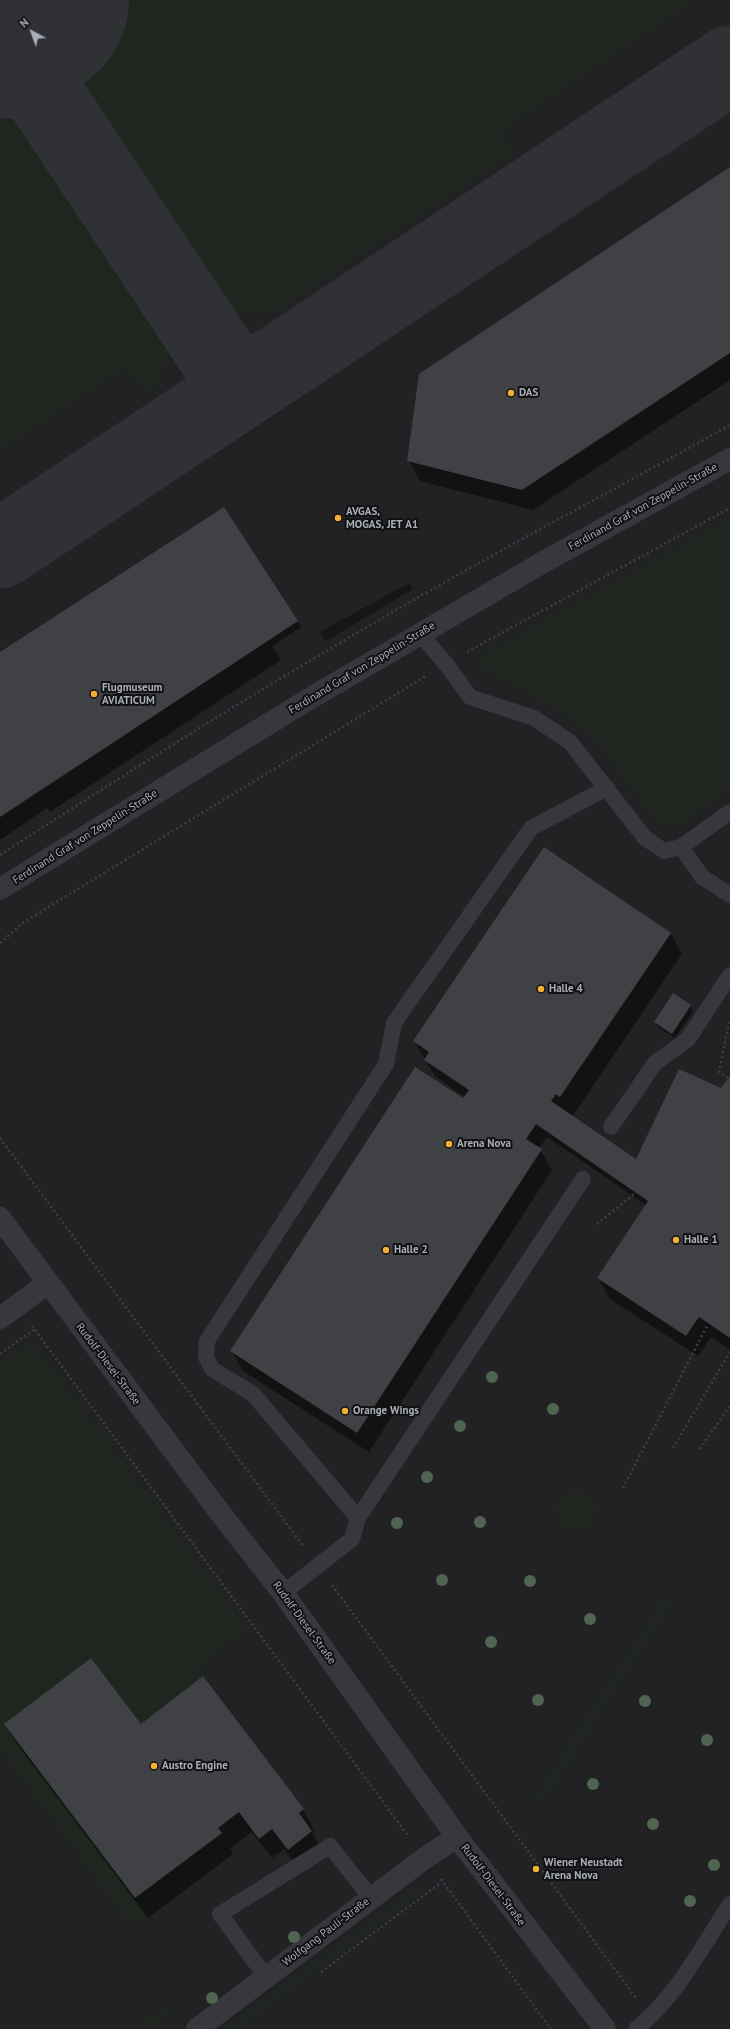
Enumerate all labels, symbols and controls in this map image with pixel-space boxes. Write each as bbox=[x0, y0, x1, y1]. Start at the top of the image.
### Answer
north arrow bbox=[12, 12, 52, 52]
text: N bbox=[17, 15, 31, 31]
place label: DAS bbox=[519, 386, 538, 400]
marker: DAS bbox=[506, 388, 516, 398]
street label: Ferdinand Graf von Zeppelin-Straße bbox=[566, 460, 720, 554]
place label: AVGAS, MOGAS, JET A1 bbox=[346, 505, 418, 531]
marker: AVGAS, MOGAS, JET A1 bbox=[333, 513, 343, 523]
street label: Ferdinand Graf von Zeppelin-Straße bbox=[287, 619, 437, 717]
place label: Flugmuseum AVIATICUM bbox=[102, 681, 162, 707]
marker: Flugmuseum AVIATICUM bbox=[89, 689, 99, 699]
street label: Ferdinand Graf von Zeppelin-Straße bbox=[10, 787, 160, 887]
place label: Halle 4 bbox=[549, 982, 583, 996]
marker: Halle 4 bbox=[536, 984, 546, 994]
place label: Arena Nova bbox=[457, 1137, 511, 1151]
marker: Arena Nova bbox=[444, 1139, 454, 1149]
place label: Halle 1 bbox=[684, 1233, 718, 1247]
marker: Halle 1 bbox=[671, 1235, 681, 1245]
place label: Halle 2 bbox=[394, 1243, 428, 1257]
marker: Halle 2 bbox=[381, 1245, 391, 1255]
street label: Rudolf-Diesel-Straße bbox=[73, 1321, 143, 1407]
place label: Orange Wings bbox=[353, 1404, 419, 1418]
marker: Orange Wings bbox=[340, 1406, 350, 1416]
street label: Rudolf-Diesel-Straße bbox=[270, 1579, 338, 1667]
place label: Austro Engine bbox=[162, 1759, 228, 1773]
marker: Austro Engine bbox=[149, 1761, 159, 1771]
street label: Rudolf-Diesel-Straße bbox=[458, 1842, 528, 1928]
place label: Wiener Neustadt Arena Nova bbox=[544, 1856, 623, 1882]
marker: Wiener Neustadt Arena Nova bbox=[531, 1864, 541, 1874]
street label: Wolfgang Pauli-Straße bbox=[280, 1895, 372, 1969]

